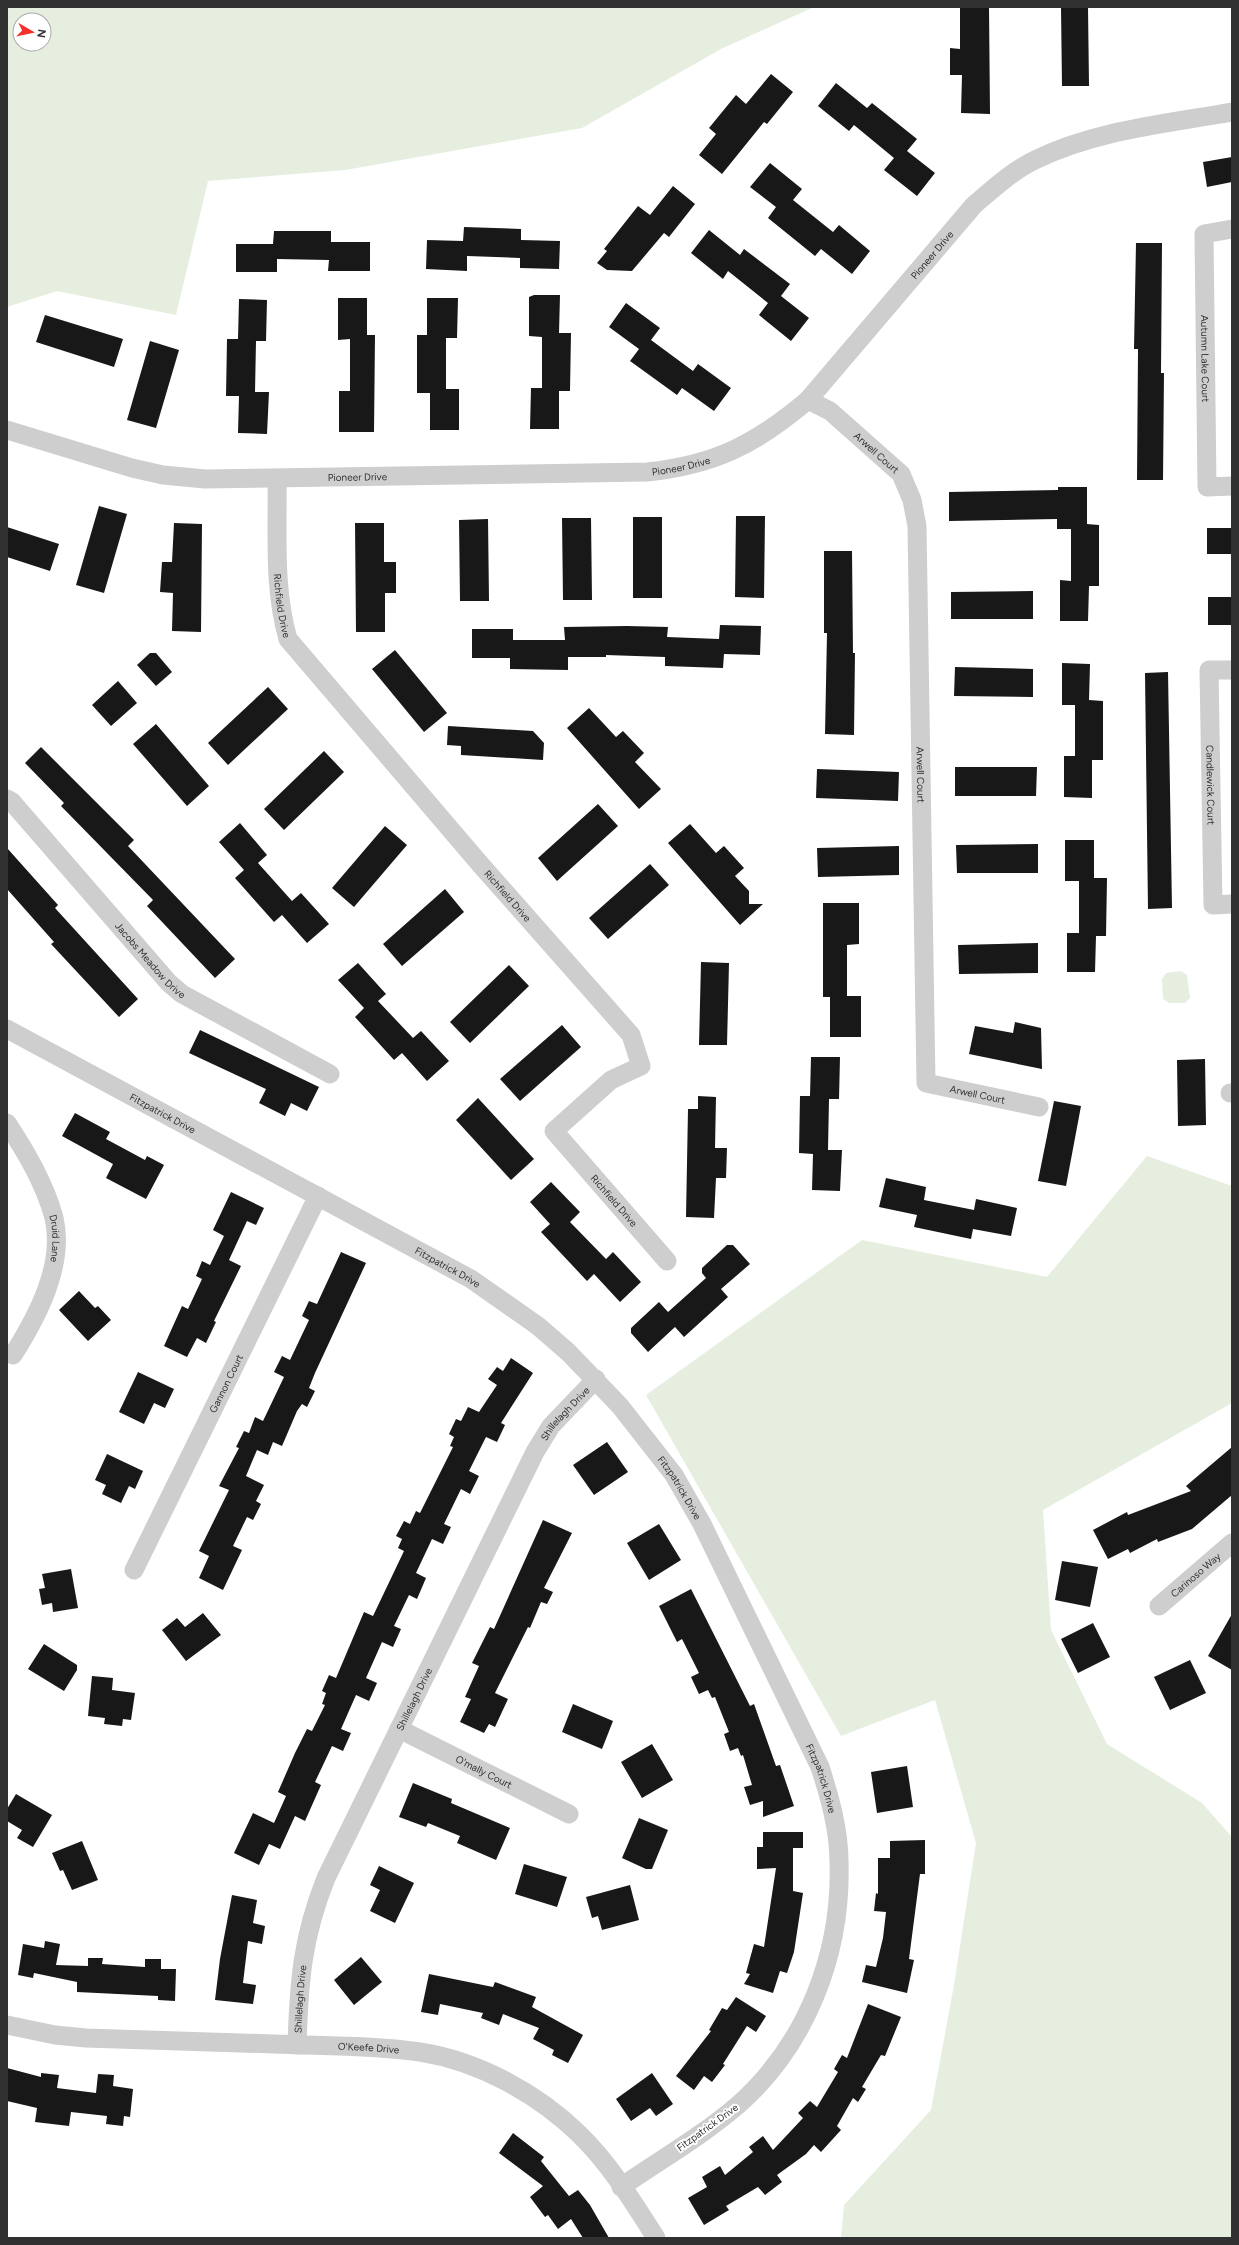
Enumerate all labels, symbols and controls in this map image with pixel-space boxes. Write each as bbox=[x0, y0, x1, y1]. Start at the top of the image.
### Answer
north arrow bbox=[12, 12, 52, 52]
text: N bbox=[34, 28, 48, 39]
street label: Pioneer Drive bbox=[908, 228, 957, 282]
street label: Autumn Lake Court bbox=[1198, 315, 1212, 402]
street label: Arwell Court bbox=[851, 429, 902, 476]
street label: Pioneer Drive bbox=[651, 453, 712, 478]
street label: Pioneer Drive bbox=[328, 470, 388, 484]
street label: Richfield Drive bbox=[271, 573, 294, 640]
street label: Candlewick Court bbox=[1203, 745, 1218, 825]
street label: Arwell Court bbox=[914, 747, 927, 803]
street label: Richfield Drive bbox=[481, 867, 534, 925]
street label: Jacobs Meadow Drive bbox=[112, 920, 188, 1002]
street label: Arwell Court bbox=[949, 1082, 1006, 1107]
street label: Fitzpatrick Drive bbox=[127, 1090, 198, 1137]
street label: Richfield Drive bbox=[588, 1172, 640, 1230]
street label: Druid Lane bbox=[46, 1213, 62, 1264]
street label: Fitzpatrick Drive bbox=[413, 1244, 483, 1291]
street label: Gannon Court bbox=[206, 1352, 246, 1415]
street label: Shillelagh Drive bbox=[538, 1383, 593, 1443]
street label: Fitzpatrick Drive bbox=[655, 1453, 704, 1523]
street label: Carinoso Way bbox=[1168, 1549, 1224, 1600]
street label: Shillelagh Drive bbox=[393, 1665, 435, 1733]
street label: Fitzpatrick Drive bbox=[803, 1742, 839, 1815]
street label: O'mally Court bbox=[453, 1752, 514, 1792]
street label: Shillelagh Drive bbox=[291, 1964, 310, 2033]
street label: O'Keefe Drive bbox=[338, 2040, 400, 2056]
street label: Fitzpatrick Drive bbox=[674, 2100, 741, 2154]

